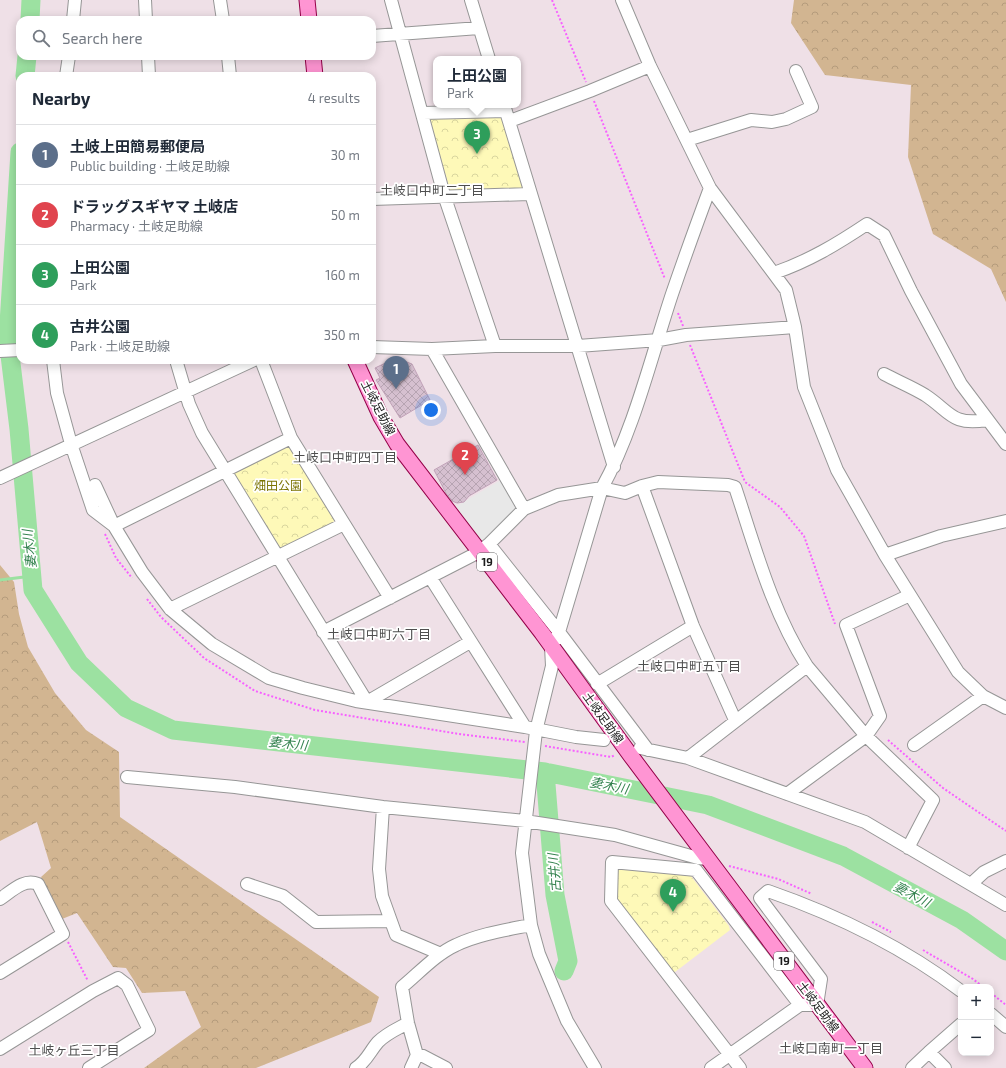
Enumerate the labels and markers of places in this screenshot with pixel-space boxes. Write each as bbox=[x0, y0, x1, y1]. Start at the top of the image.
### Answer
pin: 3 bbox=[464, 121, 490, 154]
pin: 1 bbox=[383, 356, 409, 389]
pin: 2 bbox=[452, 442, 478, 475]
pin: 4 bbox=[660, 879, 686, 912]

